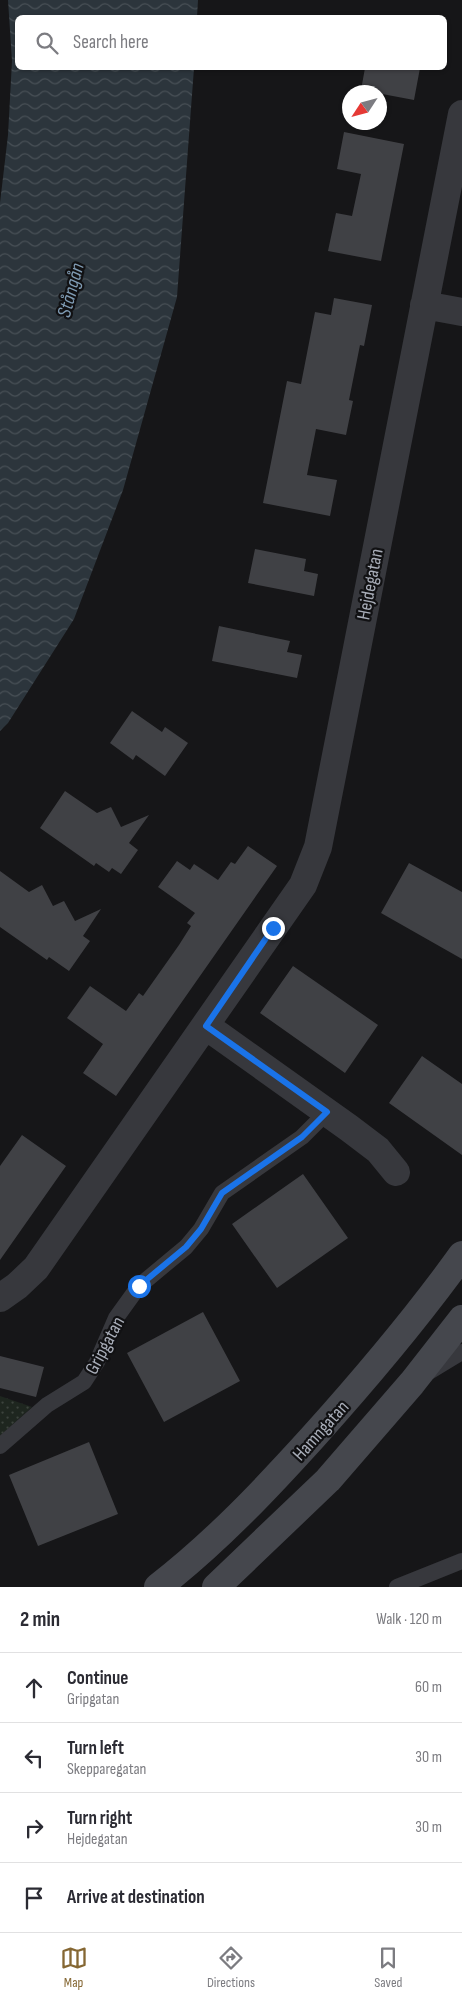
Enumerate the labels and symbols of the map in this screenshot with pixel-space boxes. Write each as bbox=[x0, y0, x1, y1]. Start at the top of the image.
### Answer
north arrow bbox=[342, 85, 387, 130]
water label: Stångån bbox=[52, 260, 90, 320]
street label: Hejdegatan bbox=[352, 547, 389, 622]
route end bbox=[262, 917, 285, 940]
route start bbox=[128, 1275, 151, 1298]
street label: Gripgatan bbox=[81, 1313, 130, 1379]
street label: Hamngatan bbox=[288, 1396, 354, 1466]

